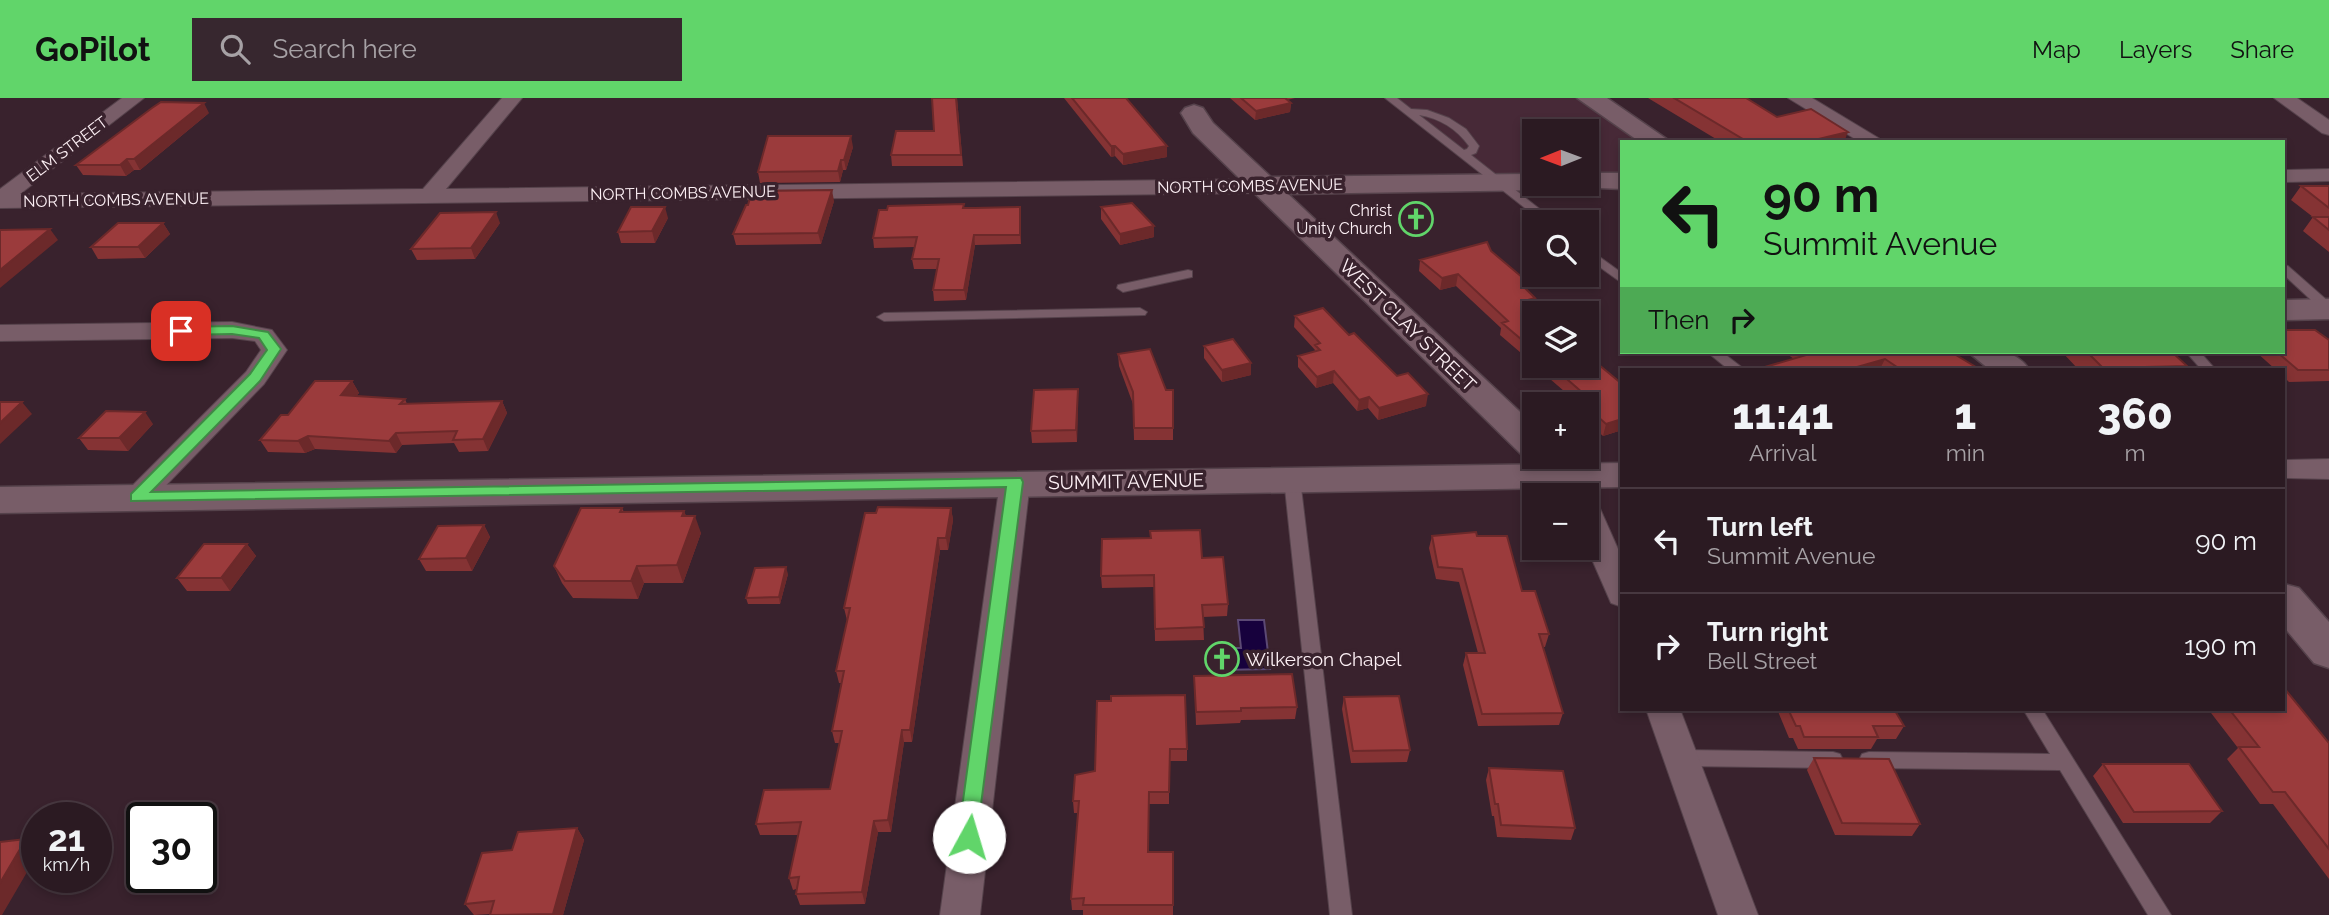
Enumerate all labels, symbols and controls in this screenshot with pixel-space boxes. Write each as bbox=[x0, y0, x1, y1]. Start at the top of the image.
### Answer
search box bbox=[192, 18, 682, 81]
text: GoPilot bbox=[35, 30, 150, 69]
icon: search bbox=[216, 30, 254, 68]
text: Search here bbox=[272, 34, 417, 64]
text: Map bbox=[2032, 35, 2081, 64]
text: Layers bbox=[2119, 35, 2192, 64]
text: Share bbox=[2230, 35, 2294, 64]
street label: ELM STREET bbox=[23, 112, 111, 186]
north arrow bbox=[1522, 119, 1600, 196]
map controls bbox=[1522, 119, 1599, 560]
text: 90 m bbox=[1763, 166, 1879, 223]
icon: left bbox=[1648, 168, 1739, 259]
street label: NORTH COMBS AVENUE bbox=[1157, 175, 1343, 197]
street label: NORTH COMBS AVENUE bbox=[590, 182, 776, 204]
street label: NORTH COMBS AVENUE bbox=[23, 189, 209, 211]
church icon: Christ Unity Church bbox=[1397, 200, 1435, 238]
place label: Christ Unity Church bbox=[1296, 201, 1393, 238]
button: search bbox=[1522, 210, 1599, 287]
text: Summit Avenue bbox=[1763, 225, 1997, 262]
street label: WEST CLAY STREET bbox=[1335, 254, 1481, 396]
pin bbox=[151, 301, 211, 361]
button: layers bbox=[1522, 301, 1599, 378]
icon: right bbox=[1723, 301, 1761, 339]
text: Then bbox=[1648, 305, 1709, 335]
icon: arrive bbox=[162, 312, 200, 350]
text: 11:41 bbox=[1732, 390, 1833, 439]
text: 1 bbox=[1955, 390, 1976, 439]
text: 360 bbox=[2097, 390, 2173, 439]
button: + bbox=[1522, 392, 1599, 469]
text: Arrival bbox=[1749, 439, 1817, 466]
text: min bbox=[1946, 439, 1985, 466]
text: m bbox=[2125, 439, 2146, 466]
street label: SUMMIT AVENUE bbox=[1048, 469, 1204, 493]
button: − bbox=[1522, 483, 1599, 560]
text: Turn left bbox=[1707, 512, 1813, 542]
icon: left bbox=[1648, 522, 1686, 560]
text: 90 m bbox=[2195, 526, 2257, 556]
text: Summit Avenue bbox=[1707, 542, 1875, 569]
text: Turn right bbox=[1707, 617, 1828, 647]
icon: right bbox=[1648, 627, 1686, 665]
text: 190 m bbox=[2184, 631, 2257, 661]
church icon: Wilkerson Chapel bbox=[1203, 640, 1241, 678]
text: Bell Street bbox=[1707, 647, 1817, 674]
place label: Wilkerson Chapel bbox=[1246, 648, 1402, 670]
position arrow bbox=[932, 800, 1006, 874]
speed limit sign: 30 bbox=[126, 802, 217, 893]
text: 21 bbox=[48, 818, 85, 859]
text: km/h bbox=[43, 854, 90, 875]

